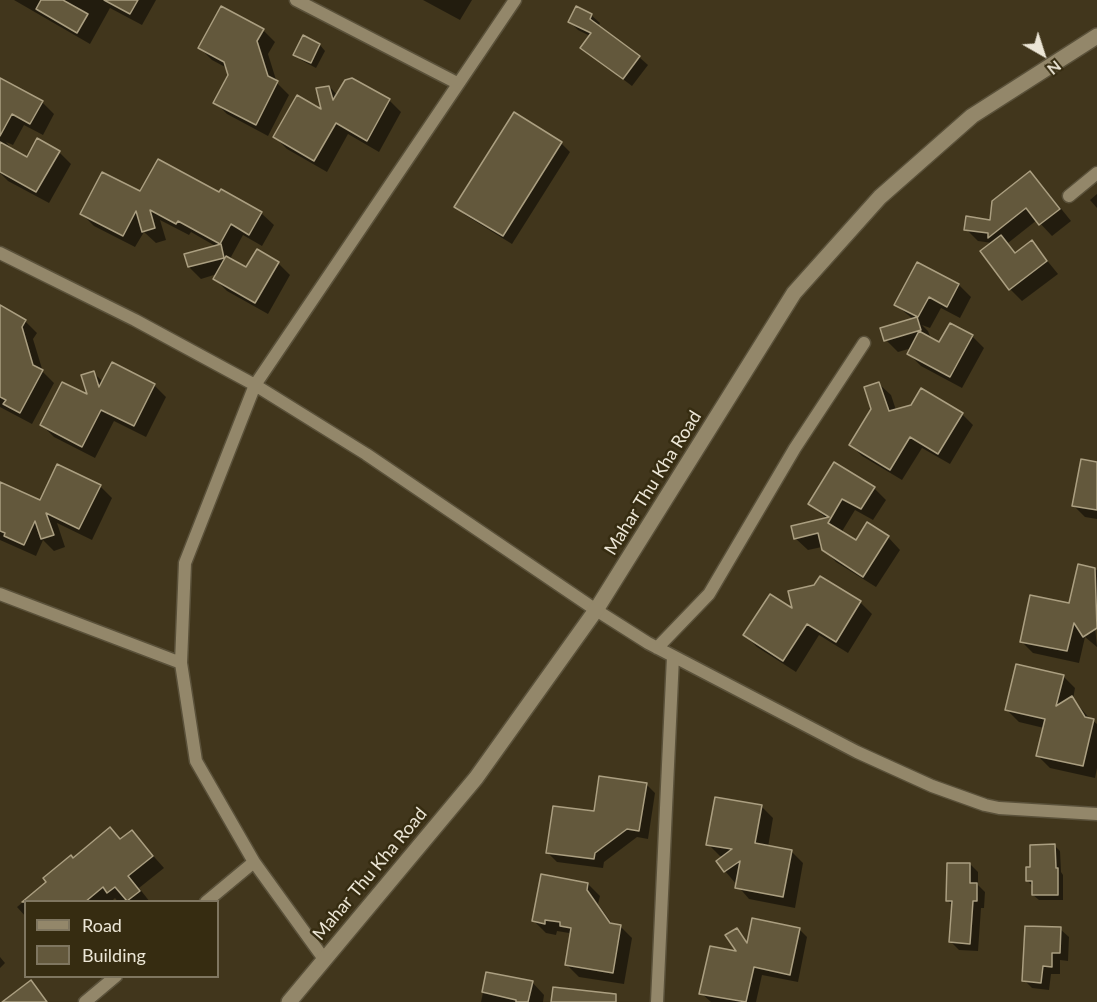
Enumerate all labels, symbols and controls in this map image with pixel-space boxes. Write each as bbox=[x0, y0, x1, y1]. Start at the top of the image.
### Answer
north arrow bbox=[1013, 24, 1073, 84]
text: N bbox=[1044, 57, 1065, 80]
street label: Mahar Thu Kha Road bbox=[600, 407, 706, 559]
street label: Mahar Thu Kha Road bbox=[308, 803, 432, 945]
legend bbox=[24, 900, 219, 978]
text: Road bbox=[82, 914, 122, 936]
text: Building bbox=[82, 944, 146, 966]

